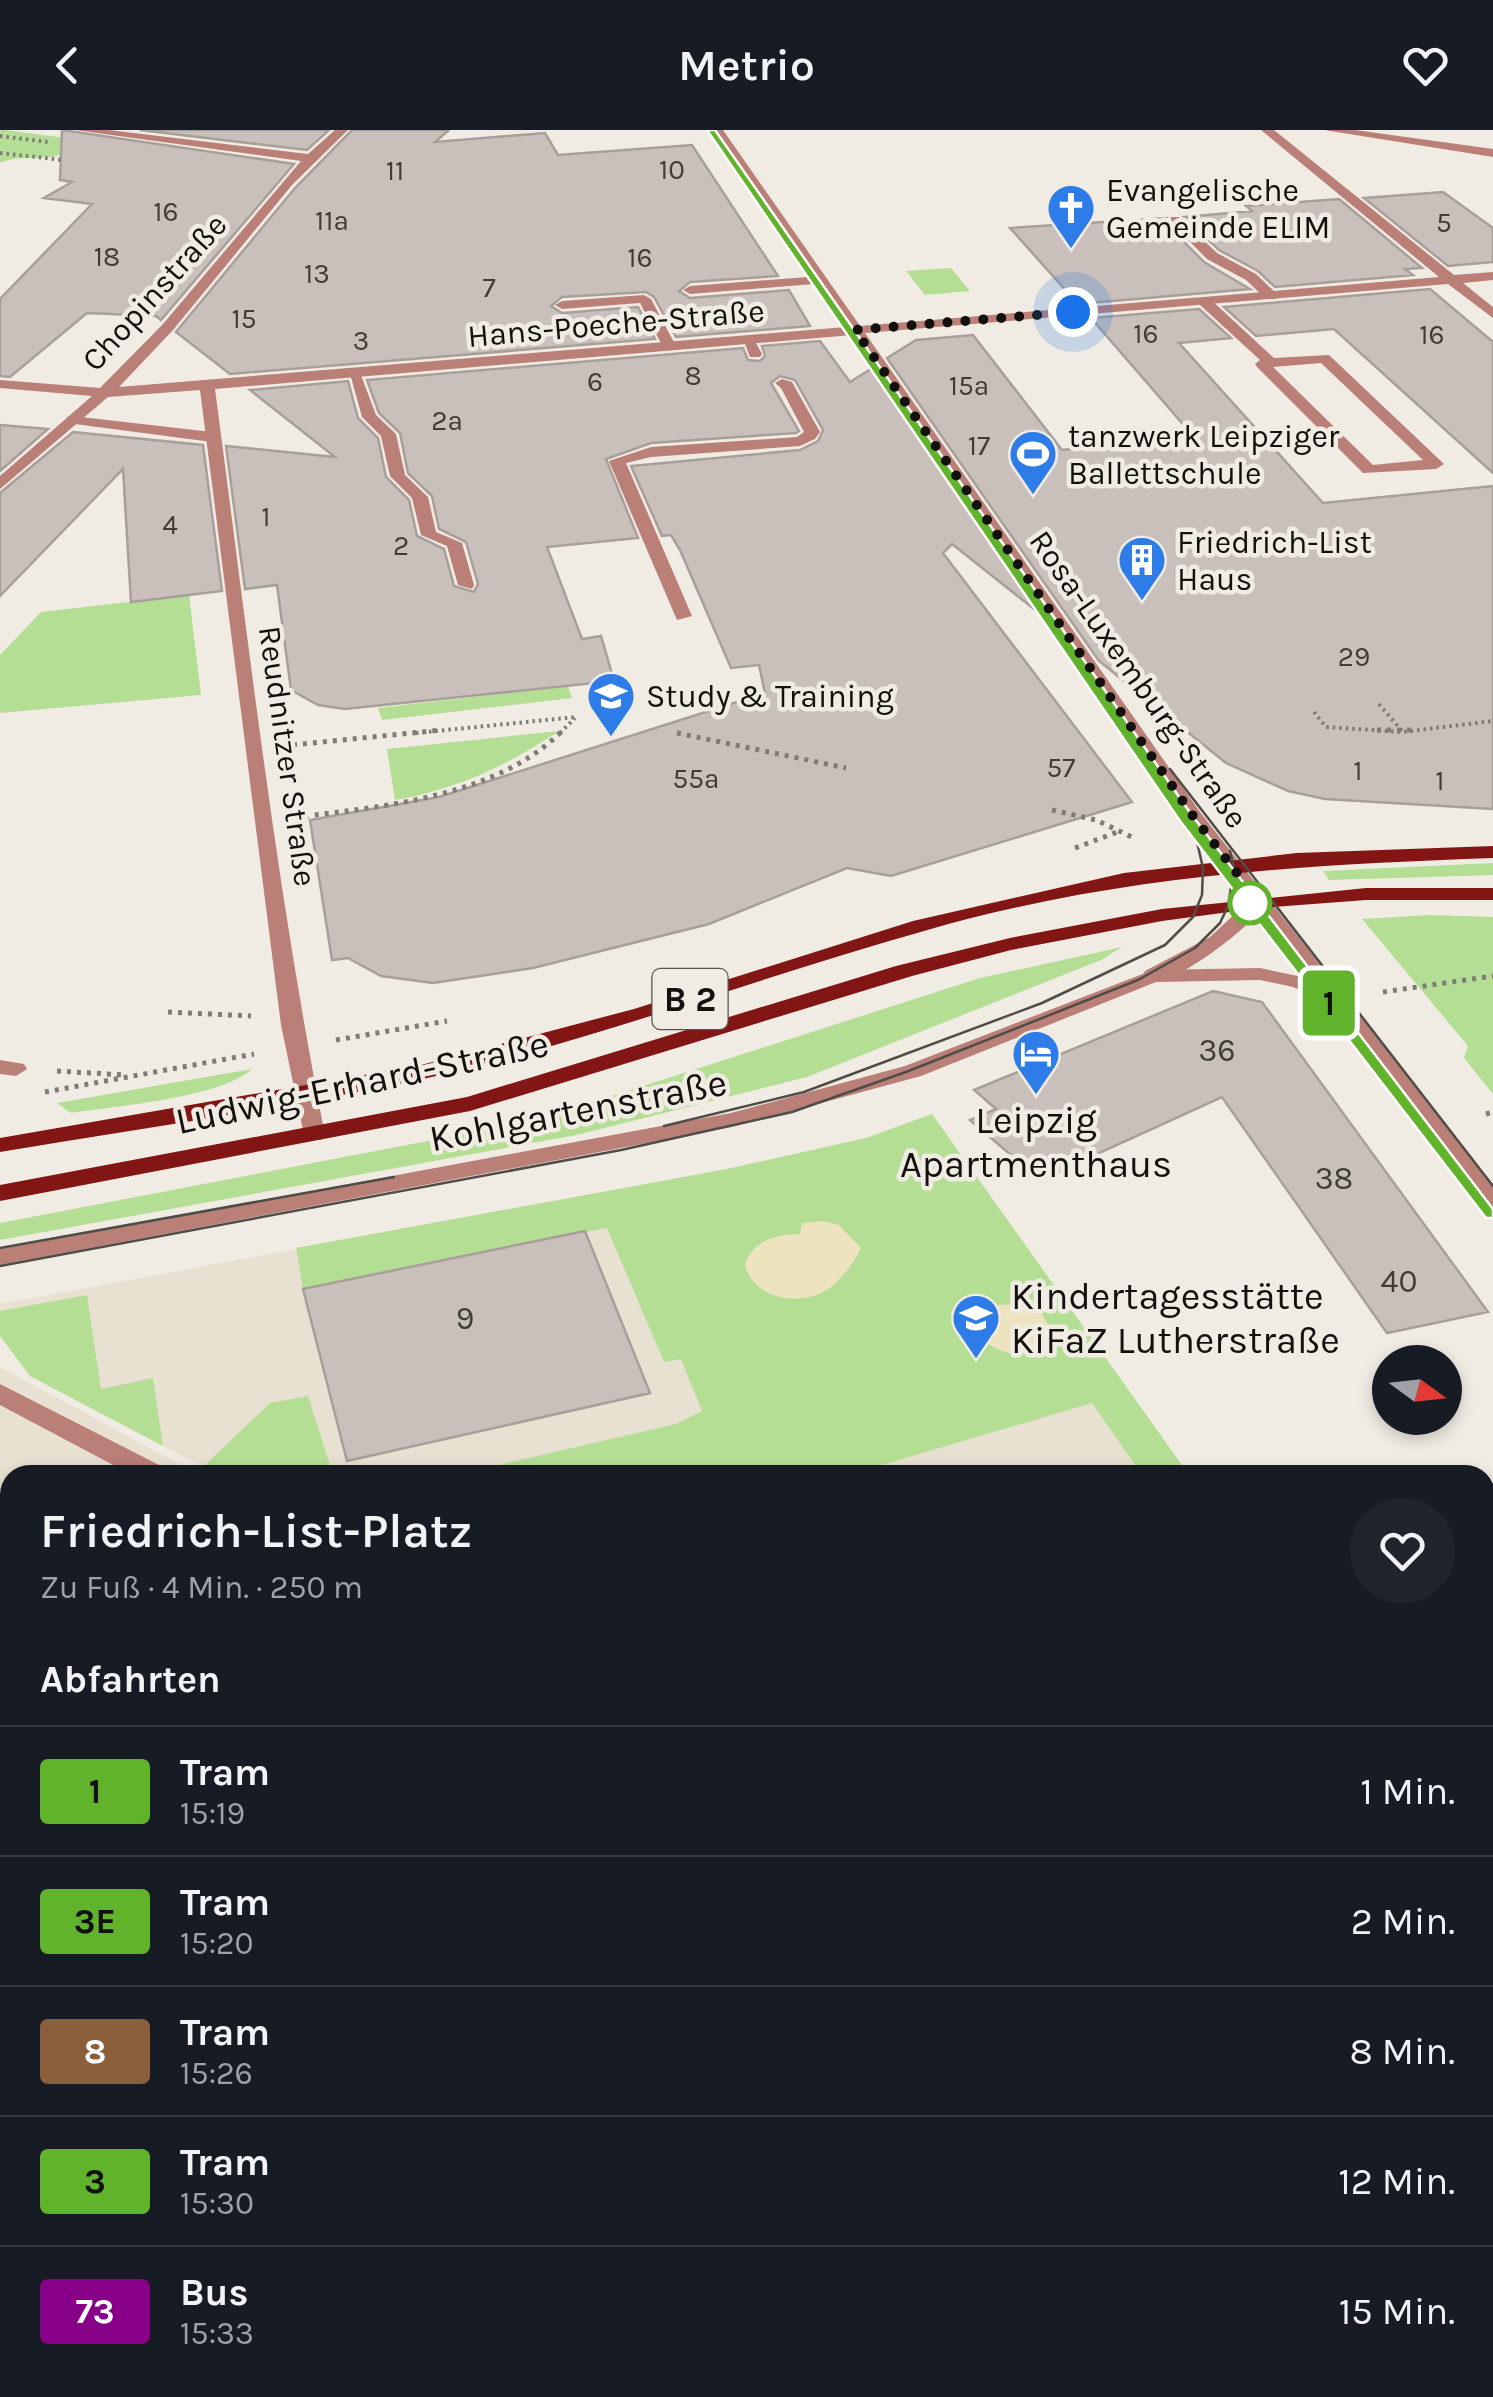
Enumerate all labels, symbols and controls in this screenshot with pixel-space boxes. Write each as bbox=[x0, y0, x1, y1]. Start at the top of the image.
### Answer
icon: back bbox=[40, 38, 95, 93]
icon: heart bbox=[1398, 38, 1453, 93]
text: Metrio bbox=[678, 39, 815, 91]
house number: 10 bbox=[659, 153, 685, 186]
house number: 11 bbox=[386, 154, 404, 187]
place label: Evangelische Gemeinde ELIM bbox=[1106, 172, 1330, 246]
church icon: Evangelische Gemeinde ELIM bbox=[1045, 182, 1097, 250]
house number: 16 bbox=[153, 195, 179, 228]
house number: 11a bbox=[315, 204, 349, 237]
street label: Chopinstraße bbox=[74, 206, 234, 378]
house number: 5 bbox=[1436, 206, 1452, 239]
house number: 18 bbox=[94, 240, 120, 273]
house number: 16 bbox=[627, 241, 653, 274]
house number: 13 bbox=[304, 257, 330, 290]
house number: 7 bbox=[482, 271, 496, 304]
your location bbox=[1048, 287, 1098, 337]
street label: Hans-Poeche-Straße bbox=[466, 292, 766, 355]
house number: 15 bbox=[231, 302, 257, 335]
house number: 16 bbox=[1133, 317, 1159, 350]
house number: 16 bbox=[1419, 318, 1445, 351]
house number: 3 bbox=[353, 324, 369, 357]
house number: 8 bbox=[684, 359, 702, 392]
house number: 6 bbox=[587, 365, 603, 398]
house number: 15a bbox=[949, 369, 989, 402]
house number: 2a bbox=[431, 404, 463, 437]
place label: tanzwerk Leipziger Ballettschule bbox=[1068, 418, 1340, 492]
sports icon: tanzwerk Leipziger Ballettschule bbox=[1007, 428, 1059, 496]
house number: 17 bbox=[968, 429, 990, 462]
house number: 1 bbox=[261, 500, 271, 533]
house number: 4 bbox=[162, 508, 178, 541]
street label: Rosa-Luxemburg-Straße bbox=[1022, 523, 1256, 835]
place label: Friedrich-List Haus bbox=[1177, 524, 1372, 598]
house number: 2 bbox=[393, 529, 409, 562]
building icon: Friedrich-List Haus bbox=[1116, 534, 1168, 602]
street label: Reudnitzer Straße bbox=[251, 623, 324, 889]
house number: 29 bbox=[1338, 640, 1370, 673]
school or university icon: Study & Training bbox=[585, 670, 637, 738]
place label: Study & Training bbox=[646, 678, 894, 715]
house number: 57 bbox=[1047, 751, 1075, 784]
house number: 1 bbox=[1353, 754, 1363, 787]
house number: 55a bbox=[672, 762, 720, 795]
house number: 1 bbox=[1435, 764, 1445, 797]
unlabelled marker bbox=[1229, 882, 1271, 924]
road number: B 2 bbox=[652, 969, 728, 1029]
line badge: 1 bbox=[1296, 970, 1362, 1036]
text: 1 bbox=[1323, 983, 1335, 1024]
street label: Ludwig-Erhard-Straße bbox=[172, 1021, 553, 1144]
hotel icon: Leipzig Apartmenthaus bbox=[1010, 1028, 1062, 1096]
house number: 36 bbox=[1198, 1032, 1236, 1069]
street label: Kohlgartenstraße bbox=[426, 1060, 731, 1161]
place label: Leipzig Apartmenthaus bbox=[900, 1098, 1172, 1187]
house number: 38 bbox=[1315, 1160, 1353, 1197]
house number: 40 bbox=[1381, 1263, 1417, 1300]
place label: Kindertagesstätte KiFaZ Lutherstraße bbox=[1011, 1274, 1340, 1363]
school or university icon: Kindertagesstätte KiFaZ Lutherstraße bbox=[950, 1292, 1002, 1360]
house number: 9 bbox=[456, 1300, 474, 1337]
north arrow bbox=[1372, 1345, 1462, 1435]
map controls bbox=[1372, 1345, 1462, 1435]
button: heart bbox=[1350, 1498, 1455, 1603]
text: Friedrich-List-Platz bbox=[40, 1503, 472, 1559]
text: Zu Fuß · 4 Min. · 250 m bbox=[40, 1569, 363, 1606]
text: Abfahrten bbox=[40, 1657, 221, 1702]
text: Tram bbox=[180, 1750, 270, 1795]
text: 1 Min. bbox=[1360, 1769, 1455, 1814]
text: 1 bbox=[89, 1771, 101, 1812]
text: 15:19 bbox=[180, 1795, 245, 1832]
text: Tram bbox=[180, 1880, 270, 1925]
text: 2 Min. bbox=[1351, 1899, 1455, 1944]
text: 3E bbox=[74, 1901, 116, 1942]
text: 15:20 bbox=[180, 1925, 254, 1962]
text: Tram bbox=[180, 2010, 270, 2055]
text: 8 Min. bbox=[1349, 2029, 1455, 2074]
text: 8 bbox=[84, 2031, 106, 2072]
text: 15:26 bbox=[180, 2055, 253, 2092]
text: Tram bbox=[180, 2140, 270, 2185]
text: 12 Min. bbox=[1338, 2159, 1455, 2204]
text: 3 bbox=[84, 2161, 106, 2202]
text: 15:30 bbox=[180, 2185, 254, 2222]
text: Bus bbox=[180, 2270, 249, 2315]
text: 15 Min. bbox=[1339, 2289, 1455, 2334]
text: 73 bbox=[75, 2291, 115, 2332]
text: 15:33 bbox=[180, 2315, 254, 2352]

